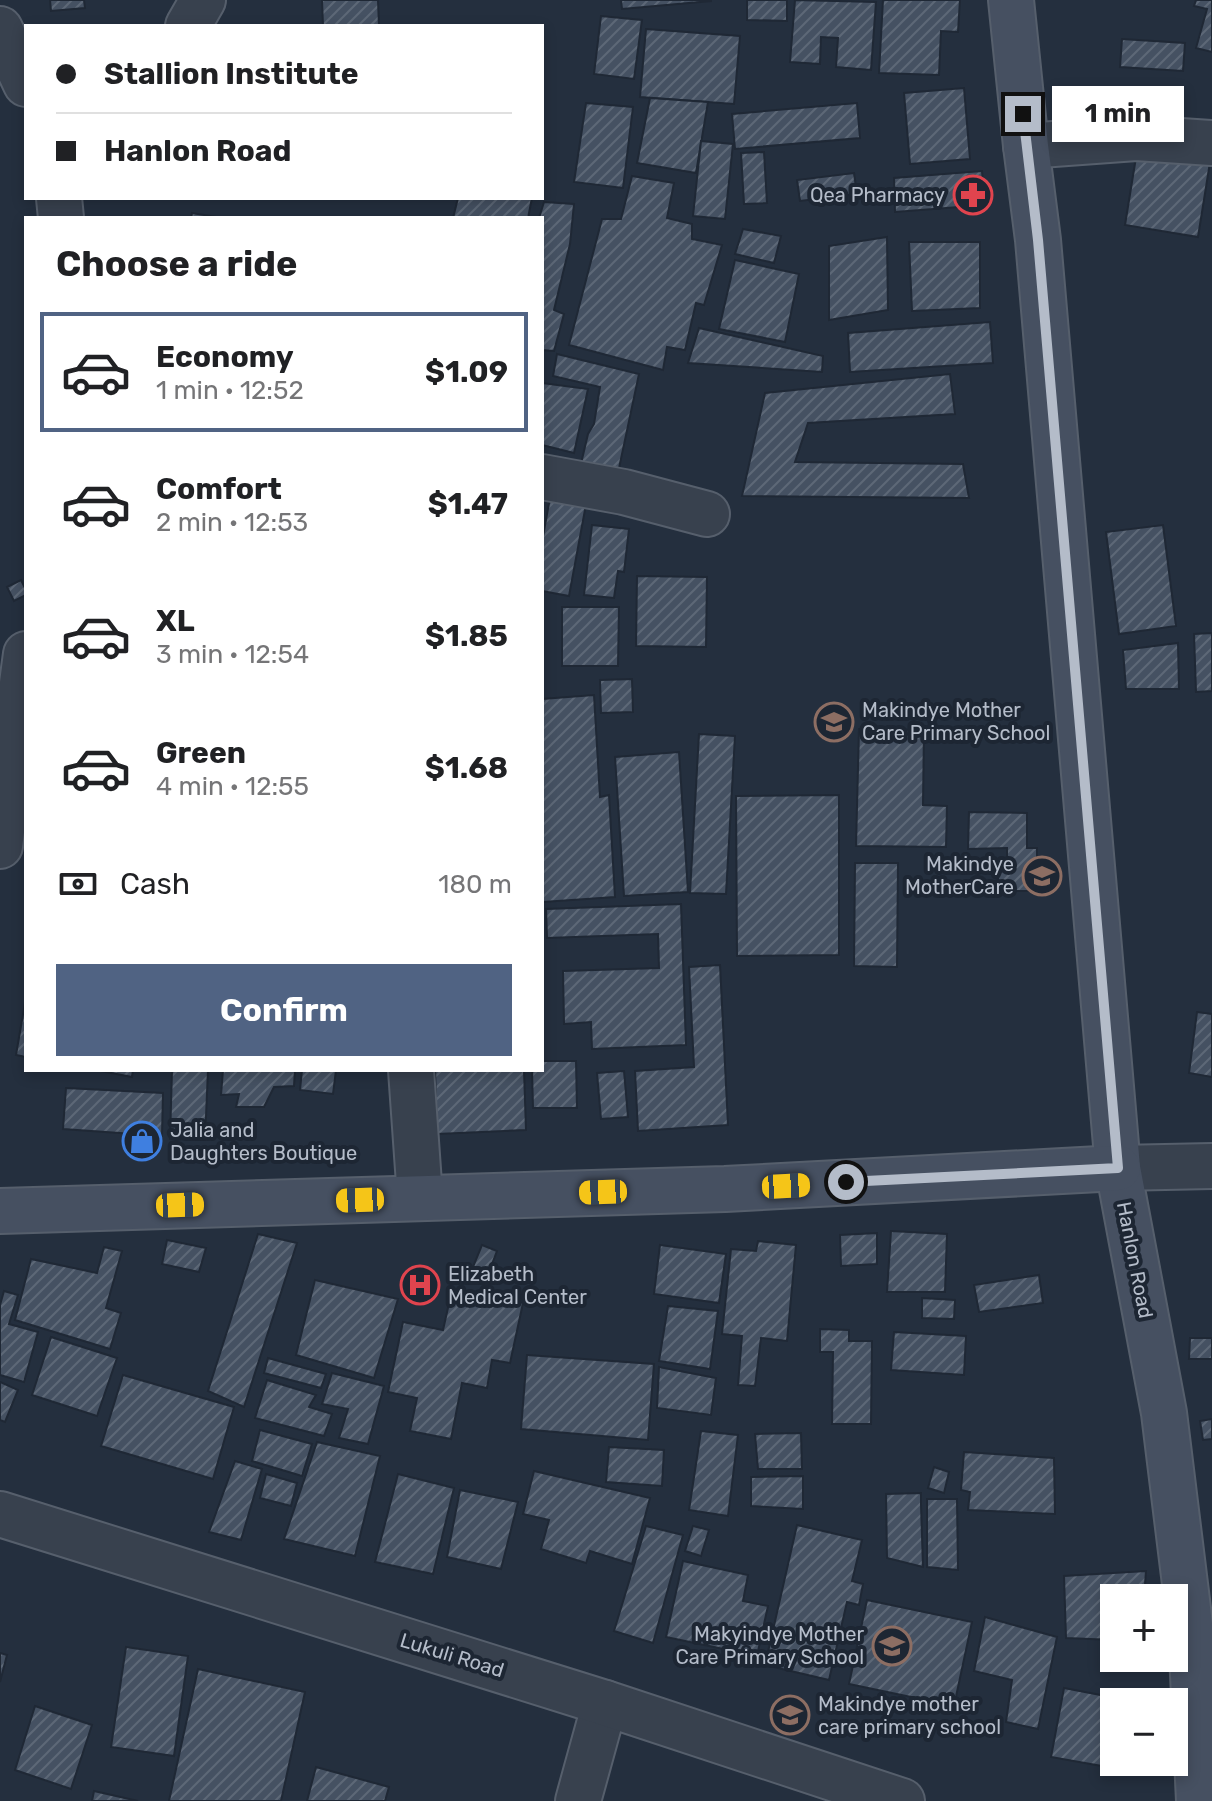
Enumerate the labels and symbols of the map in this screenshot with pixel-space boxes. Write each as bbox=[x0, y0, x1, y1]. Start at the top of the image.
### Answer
callout: 1 min bbox=[1051, 86, 1183, 142]
route end bbox=[1005, 96, 1041, 132]
pharmacy icon: Qea Pharmacy bbox=[952, 174, 994, 216]
place label: Qea Pharmacy bbox=[810, 183, 945, 207]
place label: Makindye Mother Care Primary School bbox=[862, 698, 1050, 745]
school or university icon: Makindye Mother Care Primary School bbox=[813, 701, 855, 743]
place label: Makindye MotherCare bbox=[905, 852, 1014, 899]
school or university icon: Makindye MotherCare bbox=[1021, 855, 1063, 897]
place label: Jalia and Daughters Boutique bbox=[170, 1118, 357, 1165]
shop icon: Jalia and Daughters Boutique bbox=[121, 1120, 163, 1162]
route start bbox=[828, 1164, 864, 1200]
car bbox=[761, 1173, 811, 1199]
car bbox=[579, 1179, 627, 1205]
car bbox=[336, 1187, 384, 1213]
car bbox=[156, 1192, 204, 1218]
street label: Hanlon Road bbox=[1112, 1200, 1158, 1320]
place label: Elizabeth Medical Center bbox=[448, 1262, 587, 1309]
hospital icon: Elizabeth Medical Center bbox=[399, 1264, 441, 1306]
place label: Makyindye Mother Care Primary School bbox=[676, 1622, 864, 1669]
school or university icon: Makyindye Mother Care Primary School bbox=[871, 1625, 913, 1667]
street label: Lukuli Road bbox=[397, 1628, 507, 1682]
place label: Makindye mother care primary school bbox=[818, 1692, 1001, 1739]
school or university icon: Makindye mother care primary school bbox=[769, 1694, 811, 1736]

